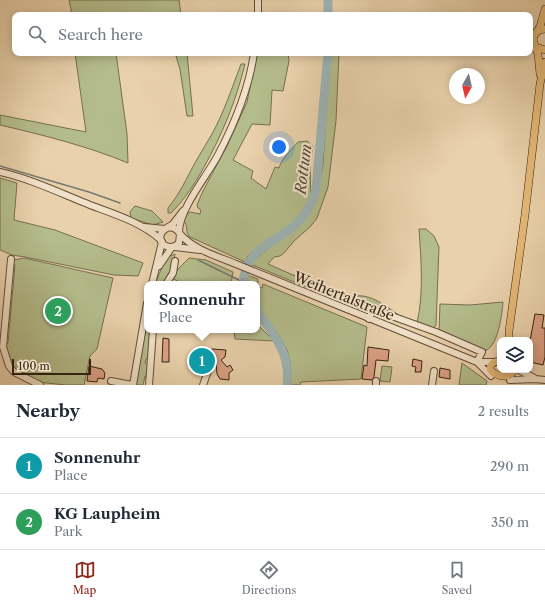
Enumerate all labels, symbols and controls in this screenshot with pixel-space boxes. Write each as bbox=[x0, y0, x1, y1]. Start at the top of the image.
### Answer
search box bbox=[12, 12, 533, 56]
icon: search bbox=[26, 23, 48, 45]
text: Search here bbox=[58, 25, 143, 44]
north arrow bbox=[449, 68, 485, 104]
your location bbox=[269, 137, 289, 157]
water label: Rottum bbox=[290, 143, 316, 196]
street label: Weihertalstraße bbox=[290, 267, 397, 324]
popup bbox=[144, 281, 260, 333]
text: Sonnenuhr bbox=[159, 290, 245, 309]
pin: 2 bbox=[45, 296, 71, 326]
text: Place bbox=[159, 309, 192, 325]
map controls bbox=[497, 337, 533, 373]
button: layers bbox=[497, 337, 533, 373]
pin: 1 bbox=[189, 346, 215, 376]
scale bar bbox=[12, 357, 91, 376]
text: 100 m bbox=[18, 359, 50, 373]
text: Nearby bbox=[16, 401, 80, 421]
text: 2 results bbox=[478, 403, 529, 419]
text: Sonnenuhr bbox=[54, 448, 140, 467]
text: 1 bbox=[26, 458, 32, 474]
text: 290 m bbox=[490, 458, 529, 474]
text: Place bbox=[54, 467, 87, 483]
text: KG Laupheim bbox=[54, 504, 160, 523]
text: 2 bbox=[25, 514, 33, 530]
text: 350 m bbox=[491, 514, 529, 530]
text: Park bbox=[54, 523, 82, 539]
tab: Map bbox=[73, 559, 96, 597]
tab: Directions bbox=[242, 559, 296, 597]
tab: Saved bbox=[442, 559, 472, 597]

